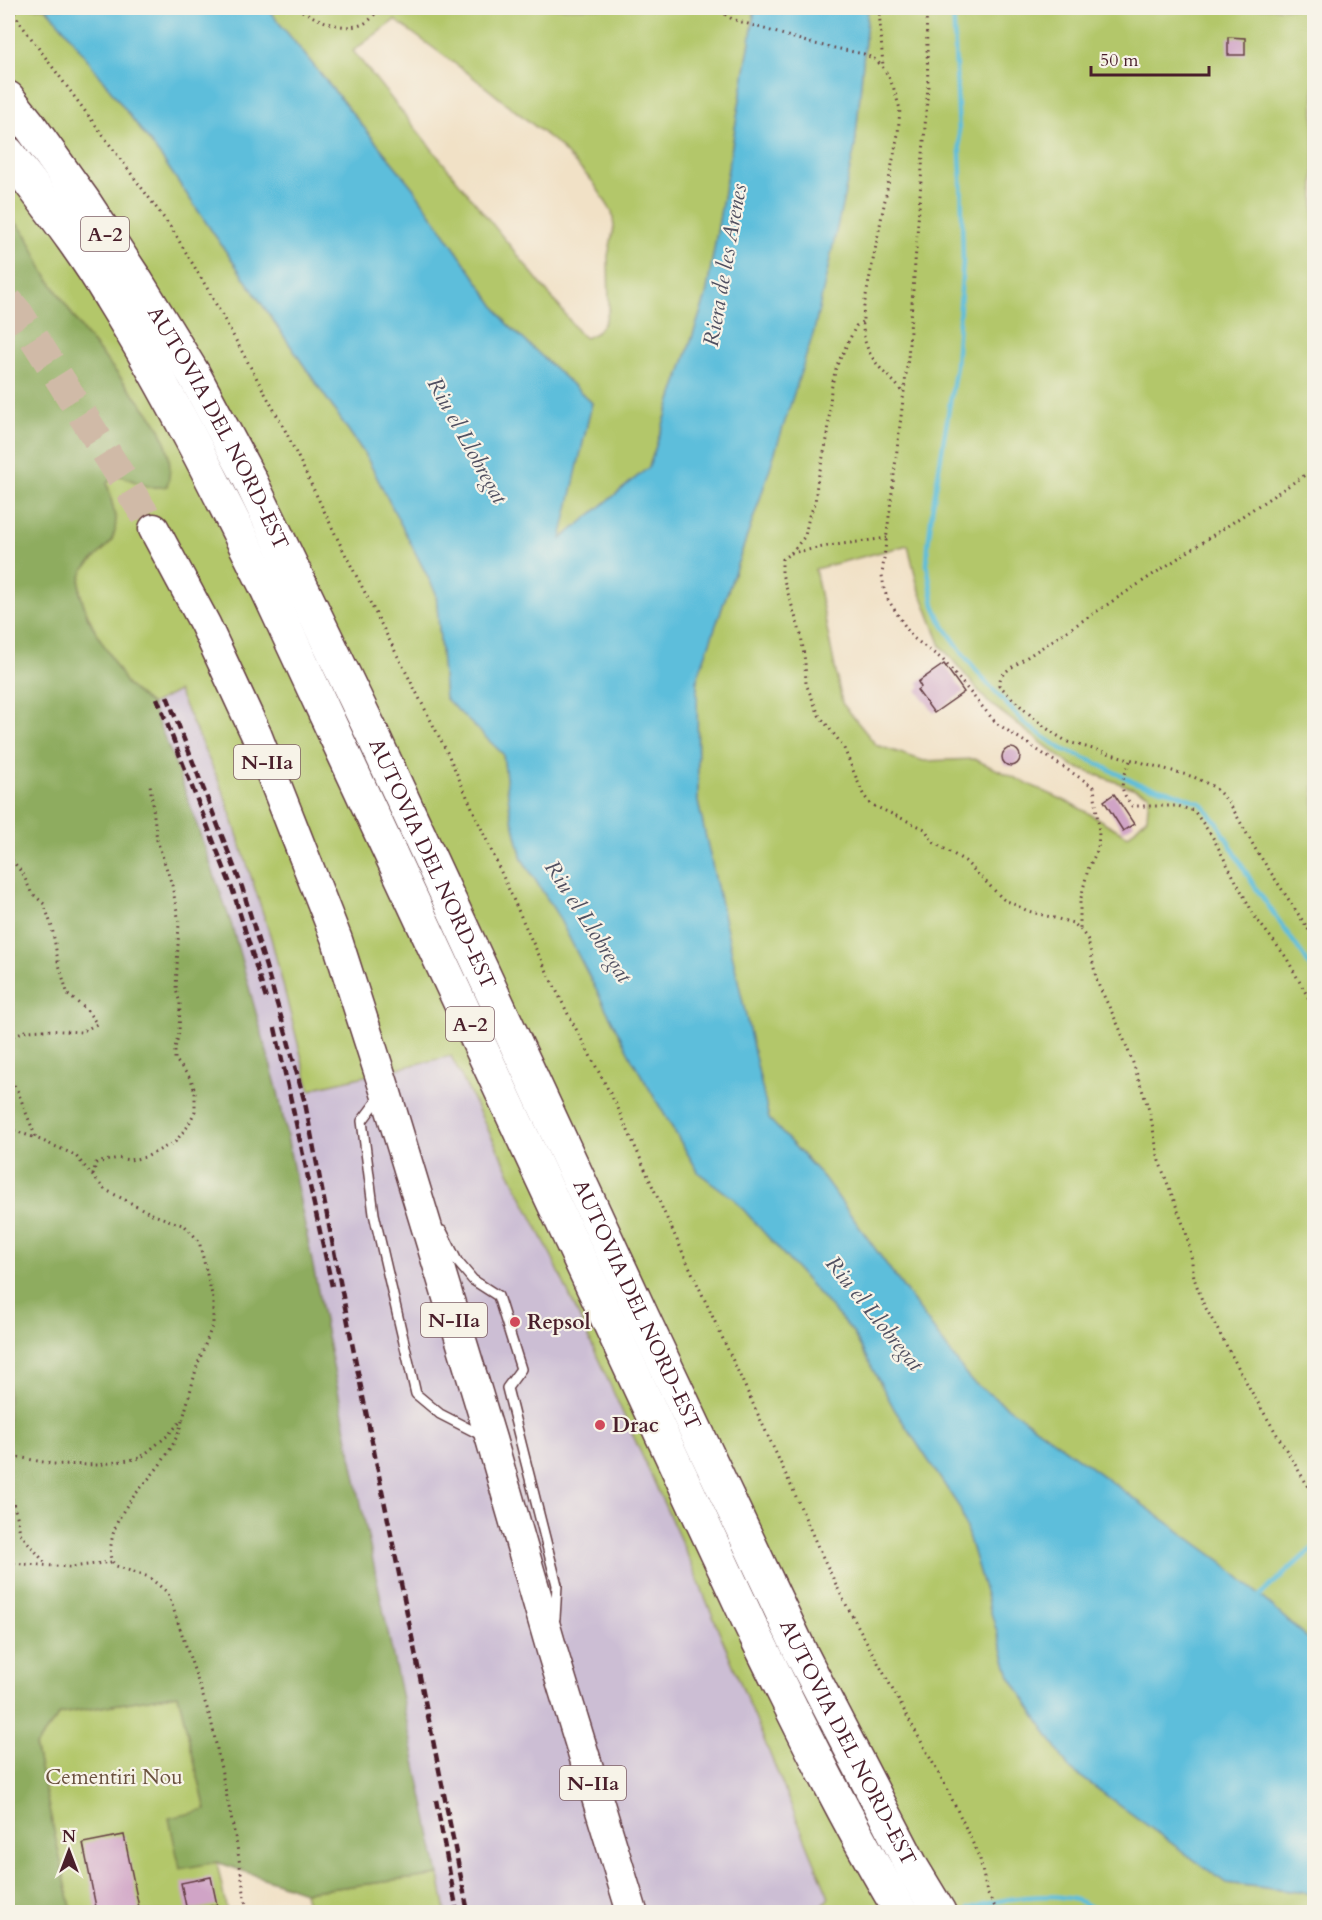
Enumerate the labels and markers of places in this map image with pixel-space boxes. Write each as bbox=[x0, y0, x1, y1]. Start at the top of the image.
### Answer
place label: Repsol bbox=[527, 1308, 591, 1337]
marker: Repsol bbox=[508, 1315, 522, 1329]
place label: Drac bbox=[612, 1411, 659, 1440]
marker: Drac bbox=[593, 1418, 607, 1432]

